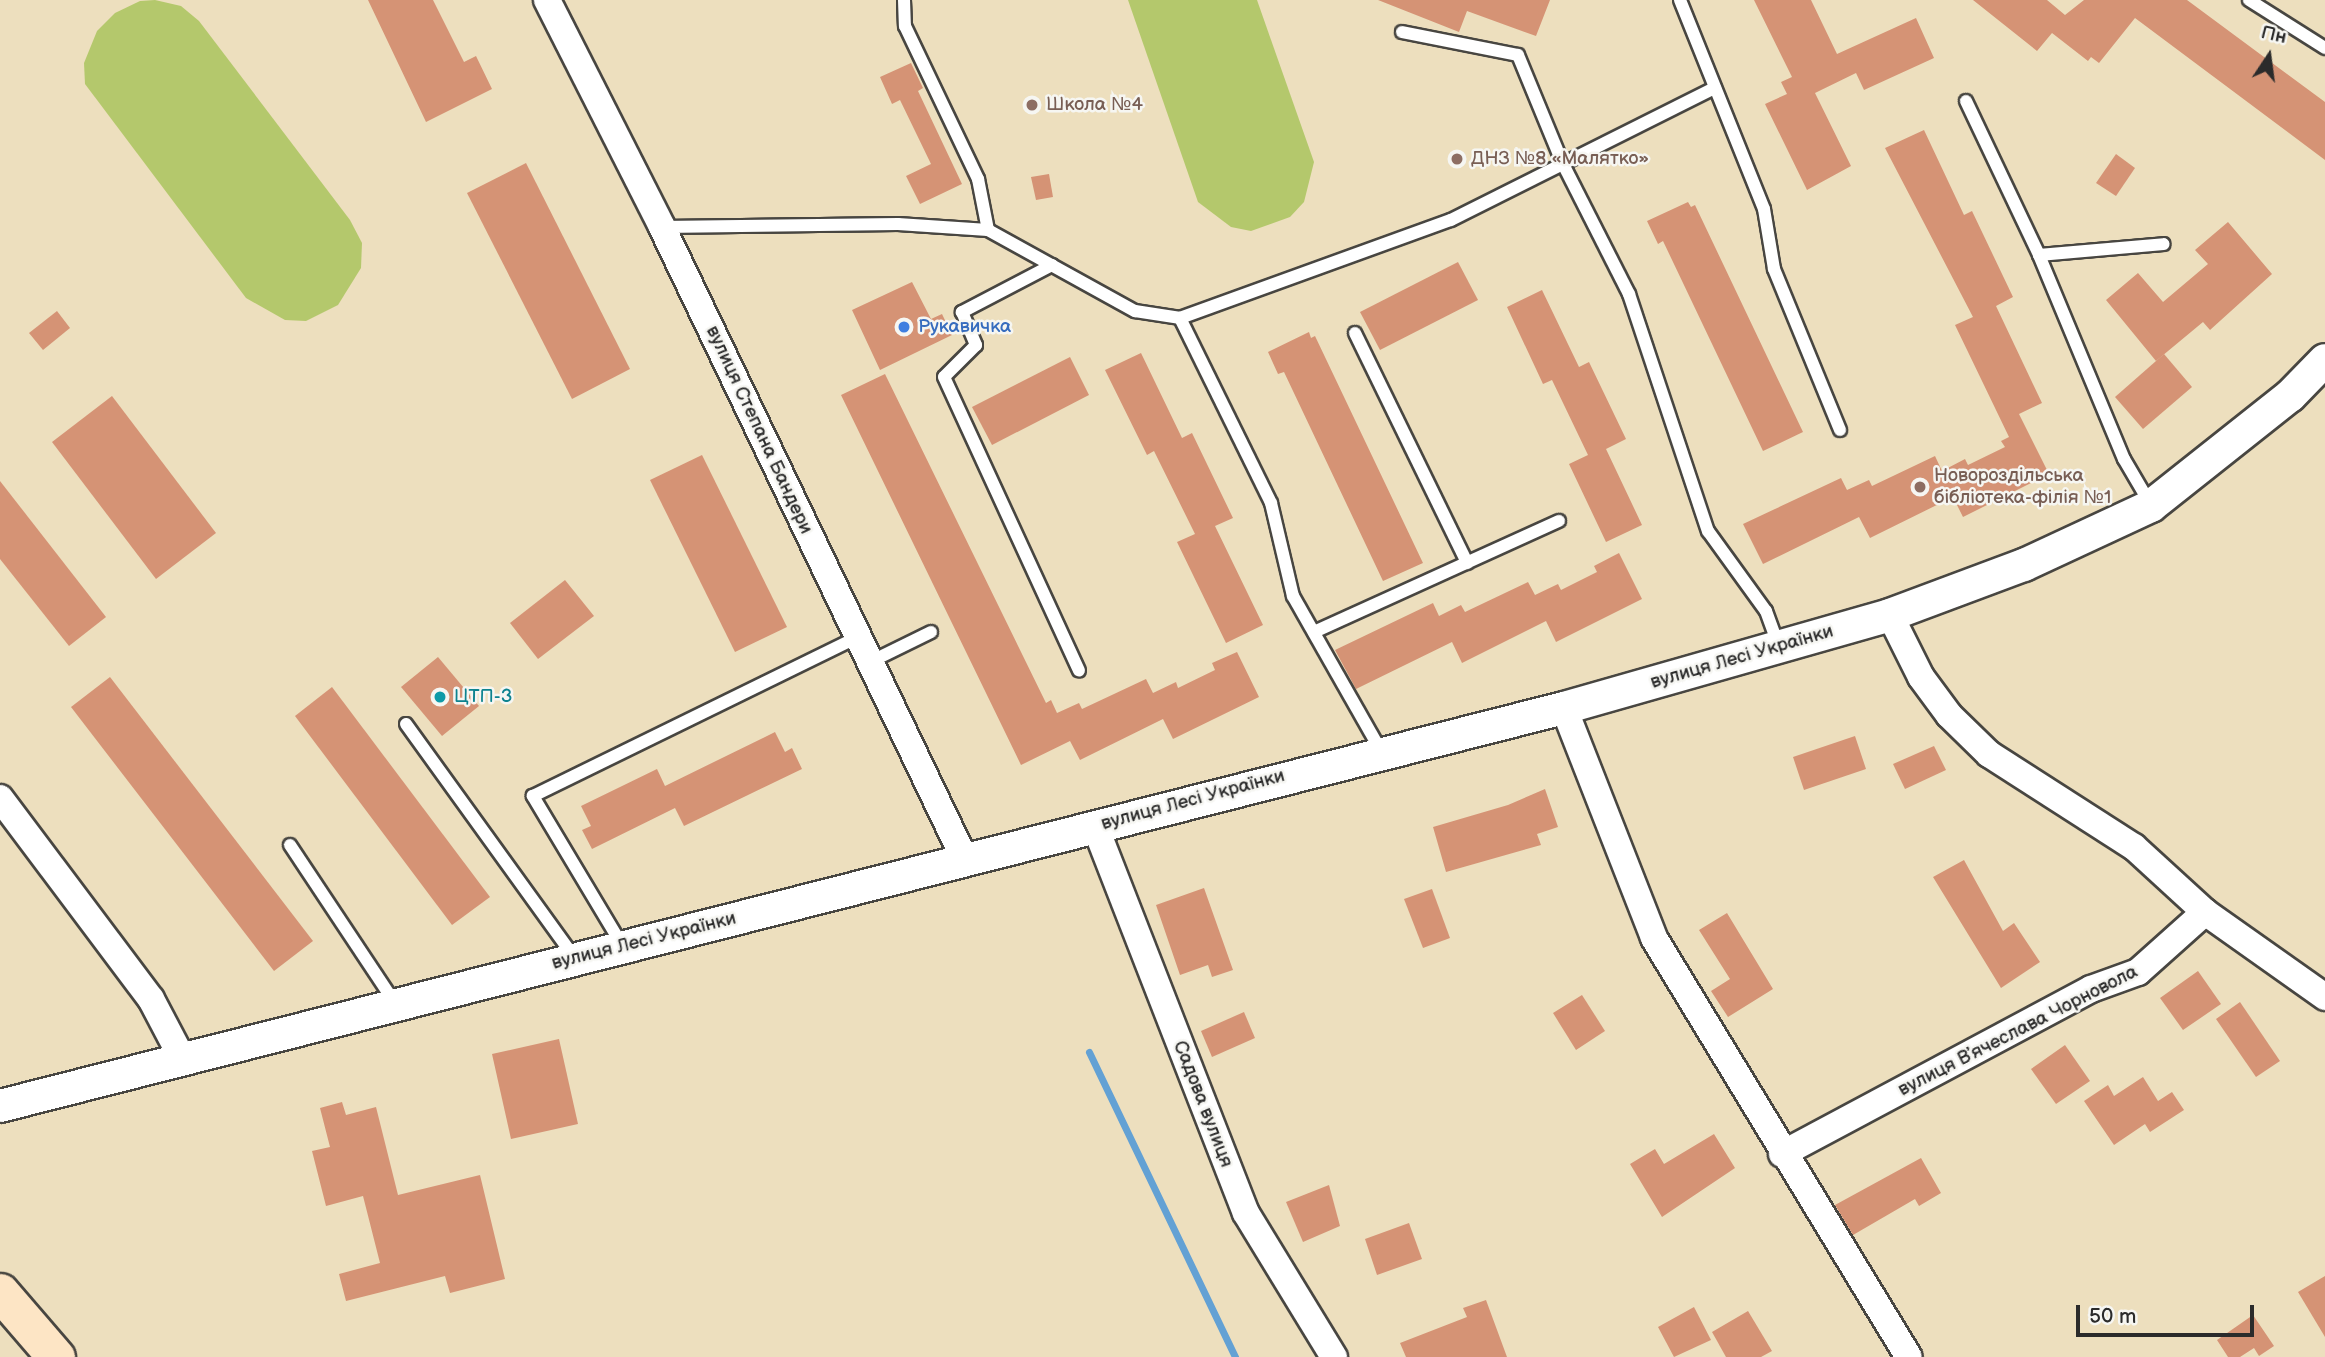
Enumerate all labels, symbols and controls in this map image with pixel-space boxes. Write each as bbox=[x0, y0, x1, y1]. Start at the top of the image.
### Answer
north arrow bbox=[2234, 21, 2304, 91]
text: Пн bbox=[2259, 21, 2289, 49]
place label: Школа №4 bbox=[1046, 94, 1143, 116]
marker: Школа №4 bbox=[1024, 97, 1040, 113]
place label: ДНЗ №8 «Малятко» bbox=[1471, 148, 1649, 170]
marker: ДНЗ №8 «Малятко» bbox=[1449, 151, 1465, 167]
place label: Рукавичка bbox=[918, 316, 1011, 338]
marker: Рукавичка bbox=[896, 319, 912, 335]
street label: вулиця Степана Бандери bbox=[701, 322, 817, 538]
place label: Новороздільська бібліотека-філія №1 bbox=[1934, 465, 2111, 509]
marker: Новороздільська бібліотека-філія №1 bbox=[1912, 479, 1928, 495]
street label: вулиця Лесі Українки bbox=[1648, 620, 1836, 694]
place label: ЦТП-3 bbox=[454, 686, 512, 708]
marker: ЦТП-3 bbox=[432, 689, 448, 705]
street label: вулиця Лесі Українки bbox=[1099, 765, 1287, 835]
street label: вулиця Лесі Українки bbox=[549, 907, 739, 975]
street label: вулиця Вʼячеслава Чорновола bbox=[1894, 960, 2142, 1102]
street label: Садова вулиця bbox=[1168, 1038, 1238, 1170]
scale bar bbox=[2080, 1290, 2258, 1334]
text: 50 m bbox=[2089, 1304, 2136, 1329]

